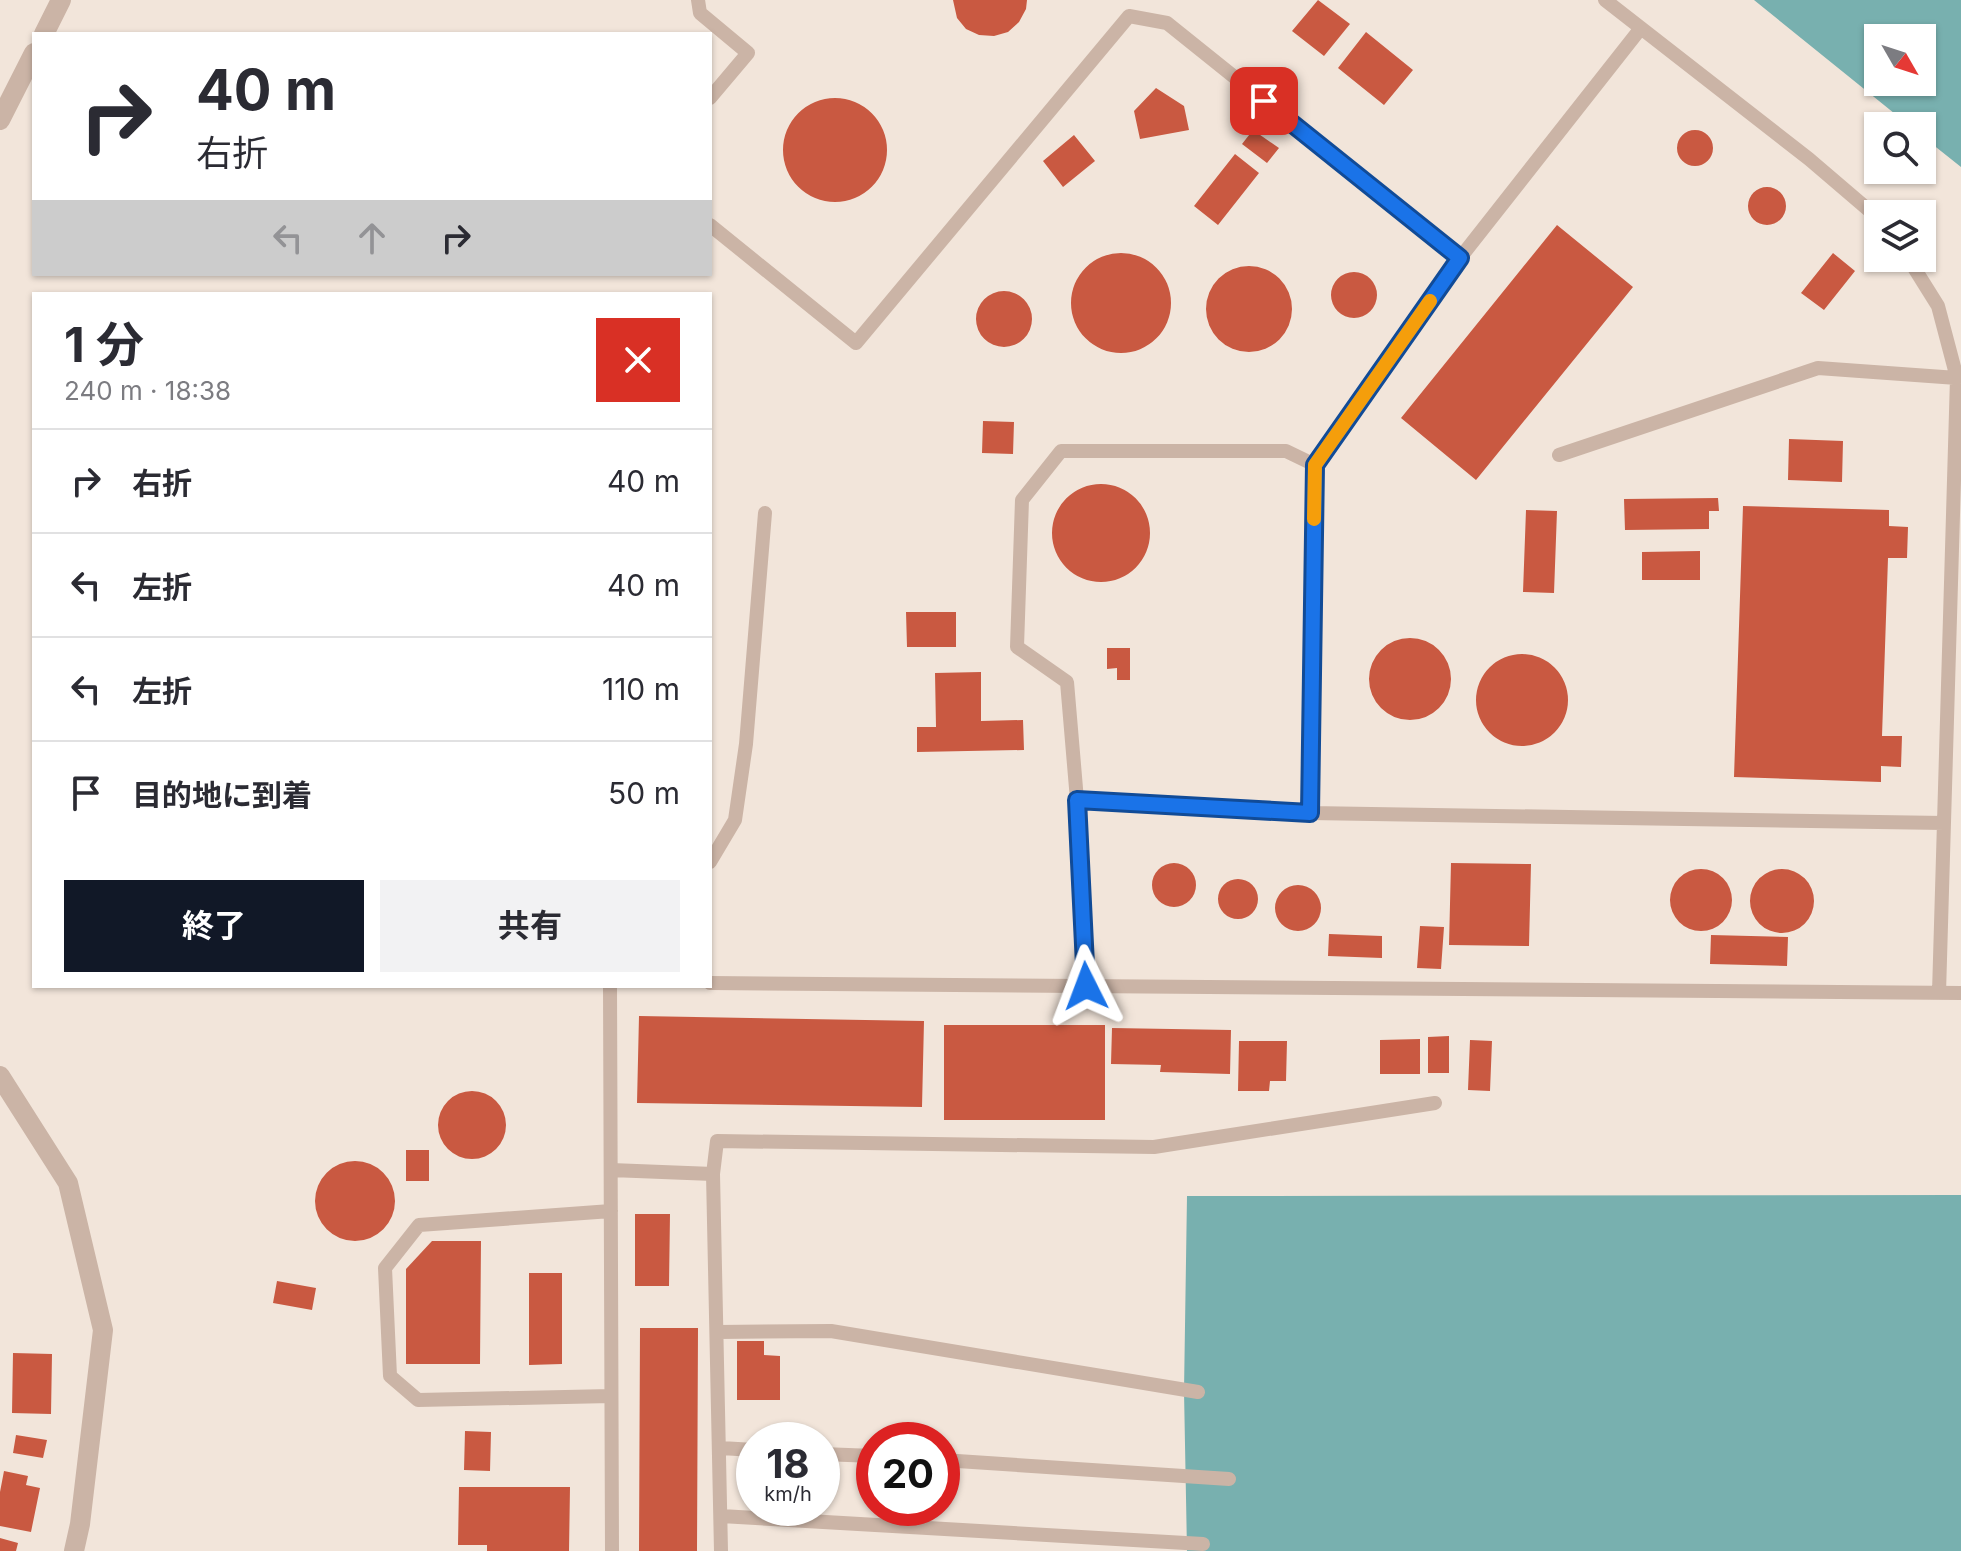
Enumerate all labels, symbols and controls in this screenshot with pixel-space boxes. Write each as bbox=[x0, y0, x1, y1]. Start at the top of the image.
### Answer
north arrow bbox=[1864, 24, 1936, 96]
map controls bbox=[1864, 24, 1936, 272]
text: 40 m bbox=[196, 56, 336, 124]
icon: right bbox=[64, 64, 168, 168]
pin bbox=[1230, 67, 1298, 135]
icon: arrive bbox=[1242, 79, 1286, 123]
button: search bbox=[1864, 112, 1936, 184]
text: 右折 bbox=[196, 131, 268, 175]
button: layers bbox=[1864, 200, 1936, 272]
icon: left bbox=[266, 216, 310, 260]
icon: ahead bbox=[350, 216, 394, 260]
icon: right bbox=[434, 216, 478, 260]
text: 1 分 bbox=[64, 315, 144, 374]
button: close bbox=[596, 318, 680, 402]
text: 240 m · 18:38 bbox=[64, 375, 231, 406]
icon: right bbox=[64, 459, 108, 503]
text: 40 m bbox=[607, 463, 680, 499]
text: 右折 bbox=[132, 465, 192, 501]
icon: left bbox=[64, 563, 108, 607]
text: 40 m bbox=[607, 567, 680, 603]
text: 左折 bbox=[132, 569, 192, 605]
icon: left bbox=[64, 667, 108, 711]
text: 110 m bbox=[602, 671, 680, 707]
text: 左折 bbox=[132, 673, 192, 709]
icon: arrive bbox=[64, 771, 108, 815]
text: 50 m bbox=[608, 775, 680, 811]
text: 目的地に到着 bbox=[132, 777, 312, 813]
button: 終了 bbox=[64, 880, 364, 972]
button: 共有 bbox=[380, 880, 680, 972]
position arrow bbox=[1044, 944, 1128, 1028]
speed limit sign: 20 bbox=[856, 1422, 960, 1526]
text: 18 bbox=[766, 1439, 810, 1488]
text: km/h bbox=[764, 1482, 812, 1506]

